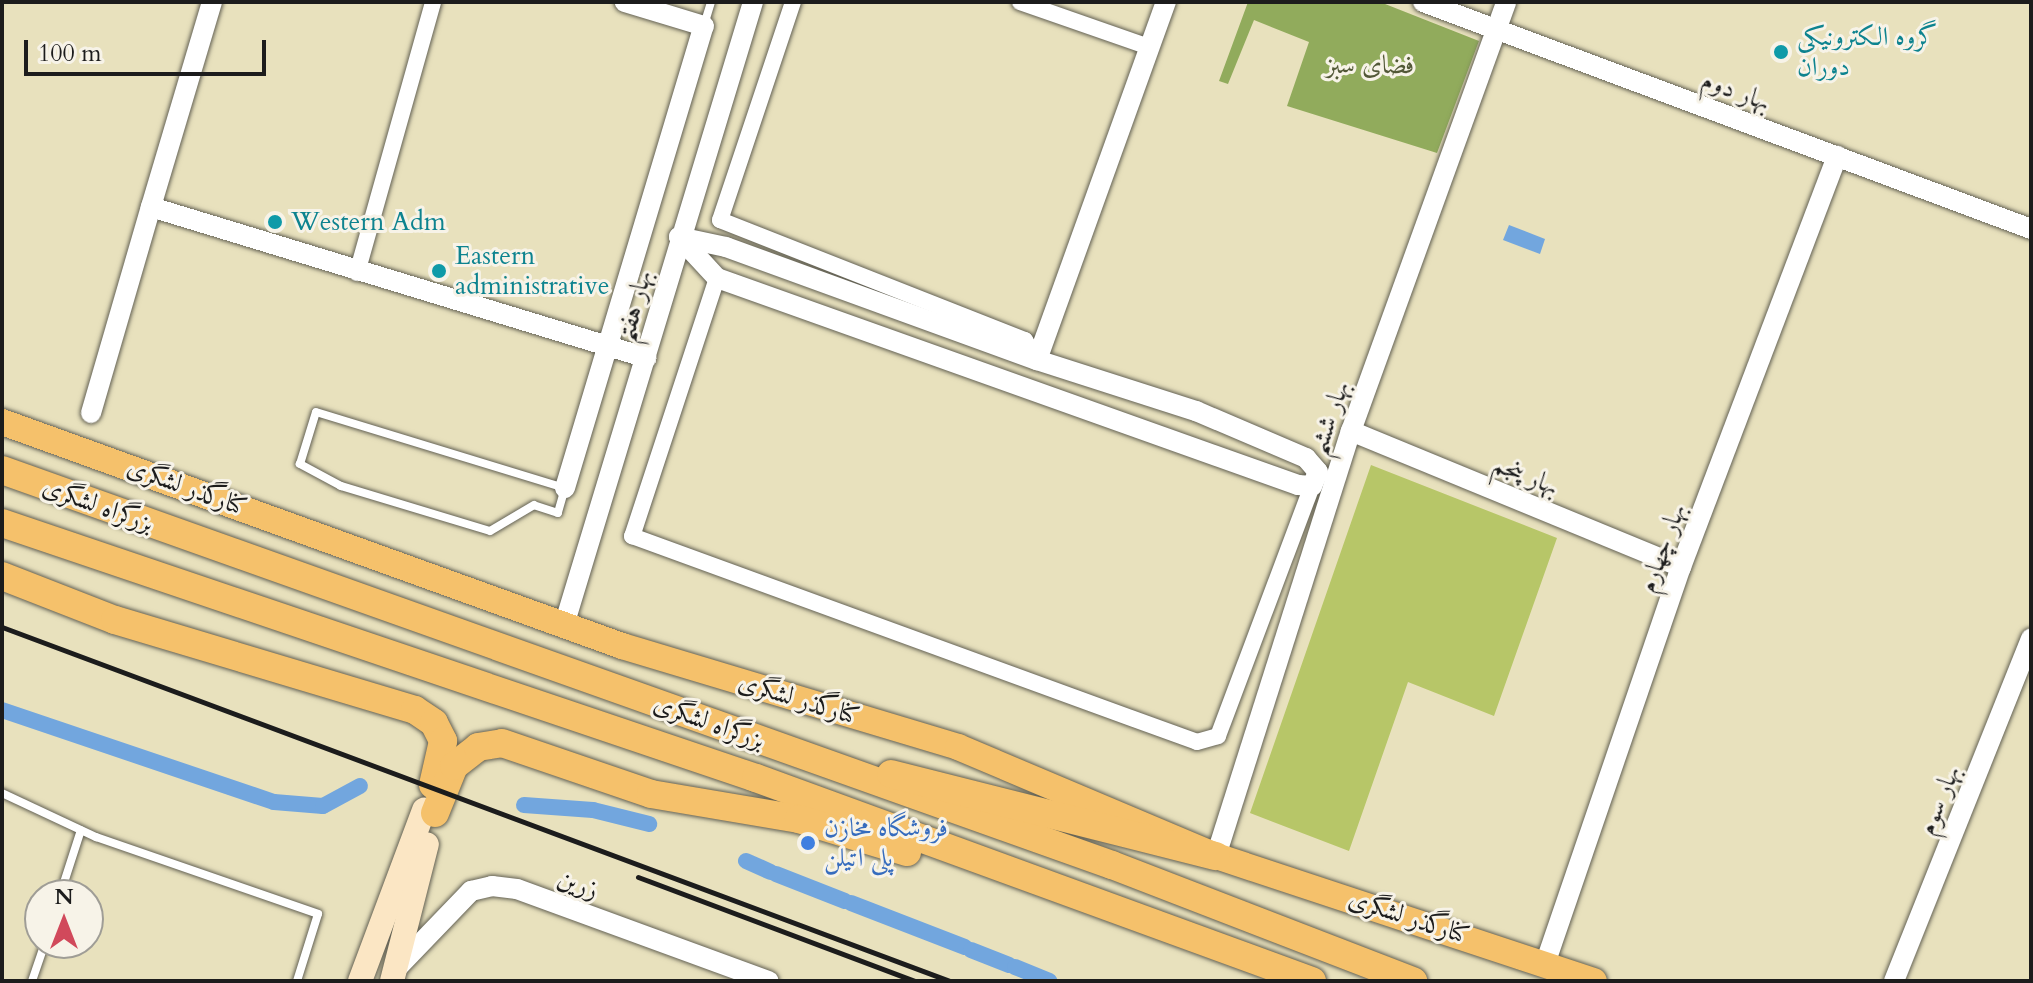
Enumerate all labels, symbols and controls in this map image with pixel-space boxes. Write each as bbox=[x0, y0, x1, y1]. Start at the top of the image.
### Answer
place label: گروه الکترونیکی دوران bbox=[1797, 21, 1937, 82]
scale bar bbox=[28, 24, 270, 74]
text: 100 m bbox=[38, 37, 102, 70]
marker: گروه الکترونیکی دوران bbox=[1772, 43, 1790, 61]
park label: فضای سبز bbox=[1326, 49, 1414, 81]
street label: بهار دوم bbox=[1697, 64, 1775, 118]
place label: Western Adm bbox=[291, 206, 446, 238]
marker: Western Adm bbox=[266, 213, 284, 231]
place label: Eastern administrative bbox=[455, 240, 610, 302]
marker: Eastern administrative bbox=[430, 262, 448, 280]
street label: بهار هفتم bbox=[609, 267, 659, 345]
street label: بهار ششم bbox=[1302, 377, 1356, 459]
street label: بهار پنجم bbox=[1488, 448, 1564, 502]
street label: کنارگذر لشگری bbox=[123, 451, 251, 523]
street label: بزرگراه لشگری bbox=[38, 471, 158, 539]
street label: بهار چهارم bbox=[1632, 499, 1692, 597]
street label: کنارگذر لشگری bbox=[735, 666, 863, 732]
street label: بزرگراه لشگری bbox=[649, 688, 769, 756]
street label: بهار سوم bbox=[1911, 760, 1967, 840]
place label: فروشگاه مخازن پلی اتیلن bbox=[824, 812, 948, 874]
marker: فروشگاه مخازن پلی اتیلن bbox=[799, 834, 817, 852]
street label: زرین bbox=[553, 862, 603, 906]
north arrow bbox=[24, 879, 104, 959]
text: N bbox=[54, 882, 74, 912]
street label: کنارگذر لشگری bbox=[1345, 883, 1473, 951]

